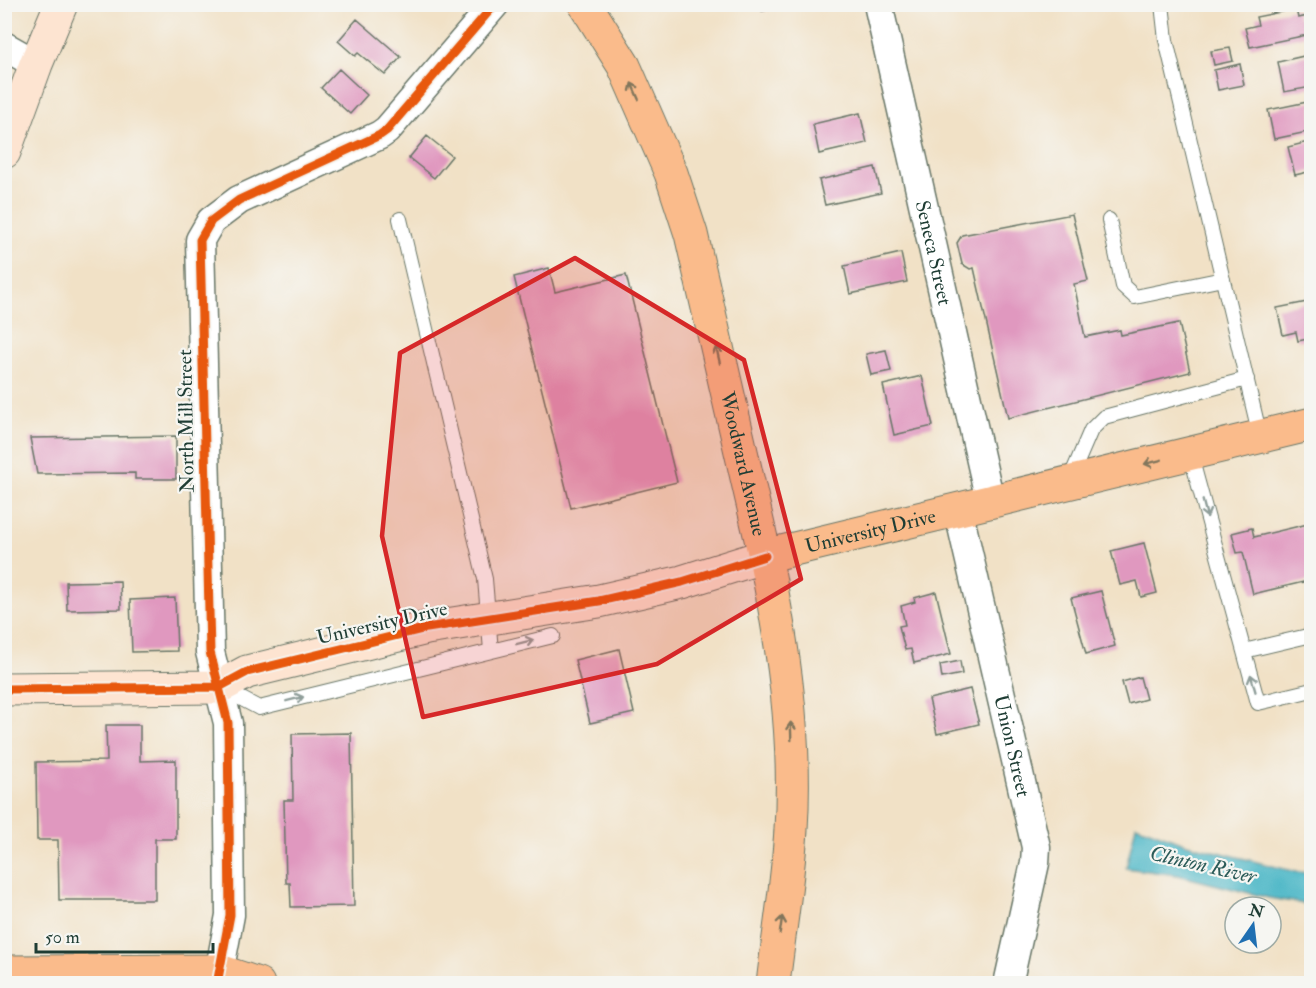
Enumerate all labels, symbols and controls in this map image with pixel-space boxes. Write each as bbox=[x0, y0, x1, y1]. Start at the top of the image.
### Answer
one-way arrow bbox=[628, 83, 640, 101]
street label: Seneca Street bbox=[910, 198, 958, 308]
one-way arrow bbox=[712, 346, 724, 365]
street label: North Mill Street bbox=[172, 349, 200, 493]
street label: Woodward Avenue bbox=[715, 388, 772, 538]
one-way arrow bbox=[1143, 456, 1162, 468]
one-way arrow bbox=[1199, 500, 1211, 519]
street label: University Drive bbox=[802, 503, 938, 558]
street label: University Drive bbox=[314, 596, 450, 650]
one-way arrow bbox=[516, 636, 535, 648]
one-way arrow bbox=[1246, 674, 1258, 693]
one-way arrow bbox=[285, 692, 304, 704]
street label: Union Street bbox=[989, 692, 1037, 800]
one-way arrow bbox=[786, 722, 797, 742]
water label: Clinton River bbox=[1147, 840, 1260, 891]
north arrow bbox=[1223, 895, 1283, 955]
text: N bbox=[1246, 900, 1266, 923]
scale bar bbox=[36, 916, 213, 954]
one-way arrow bbox=[775, 916, 786, 936]
text: 50 m bbox=[45, 926, 80, 949]

